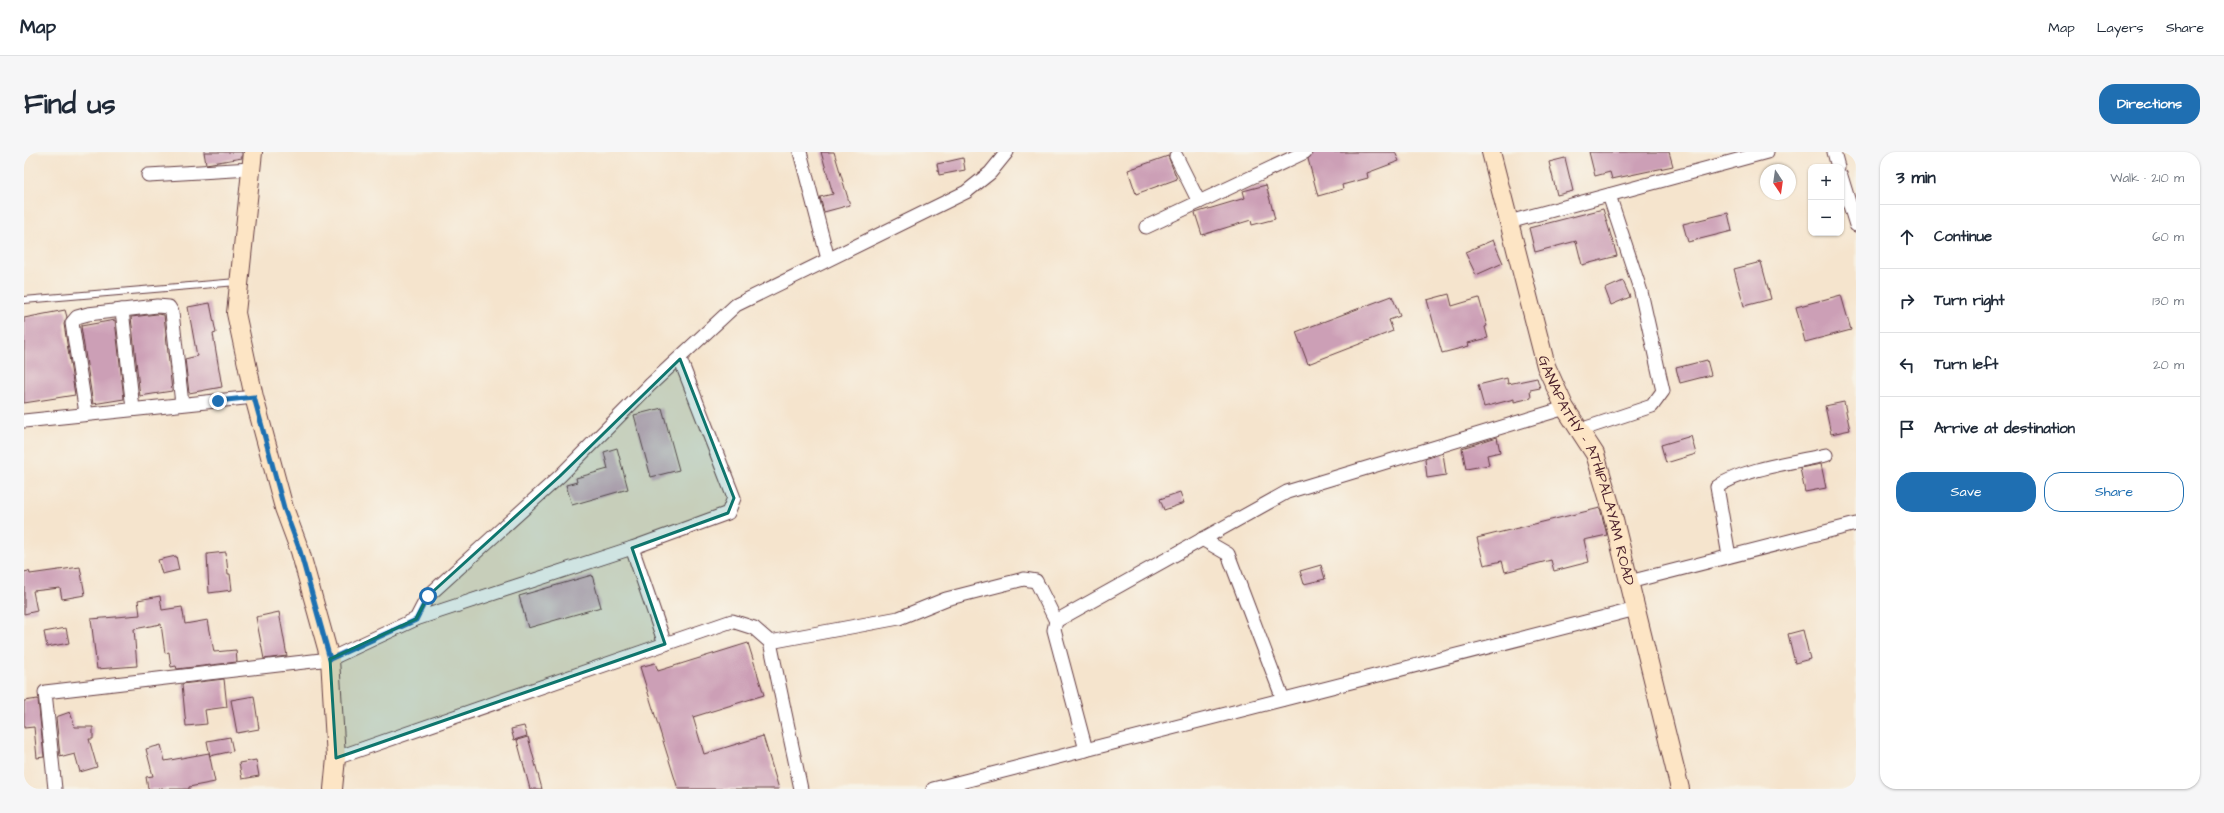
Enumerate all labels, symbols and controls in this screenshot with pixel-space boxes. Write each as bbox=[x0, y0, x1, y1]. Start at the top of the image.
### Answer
text: Map bbox=[20, 14, 56, 41]
text: Map bbox=[2048, 18, 2075, 38]
text: Layers bbox=[2097, 18, 2144, 38]
text: Share bbox=[2166, 18, 2204, 38]
button: Directions bbox=[2099, 84, 2200, 124]
text: Find us bbox=[24, 85, 115, 124]
north arrow bbox=[1760, 164, 1796, 200]
map controls bbox=[1808, 164, 1844, 236]
button: + bbox=[1808, 164, 1844, 200]
text: 3 min bbox=[1896, 166, 1936, 190]
text: Walk · 210 m bbox=[2110, 169, 2184, 187]
button: − bbox=[1808, 200, 1844, 236]
icon: ahead bbox=[1896, 226, 1918, 248]
text: Continue bbox=[1934, 226, 1992, 247]
text: 60 m bbox=[2152, 228, 2184, 246]
icon: right bbox=[1896, 290, 1918, 312]
text: Turn right bbox=[1934, 290, 2005, 311]
text: 130 m bbox=[2152, 292, 2184, 310]
street label: GANAPATHY - ATHIPALAYAM ROAD bbox=[1533, 353, 1640, 588]
icon: left bbox=[1896, 354, 1918, 376]
text: Turn left bbox=[1934, 354, 1998, 375]
text: 20 m bbox=[2153, 356, 2184, 374]
route end bbox=[209, 392, 227, 410]
icon: arrive bbox=[1896, 418, 1918, 440]
text: Arrive at destination bbox=[1934, 418, 2075, 439]
button: Save bbox=[1896, 472, 2036, 512]
button: Share bbox=[2044, 472, 2184, 512]
route start bbox=[419, 587, 437, 605]

